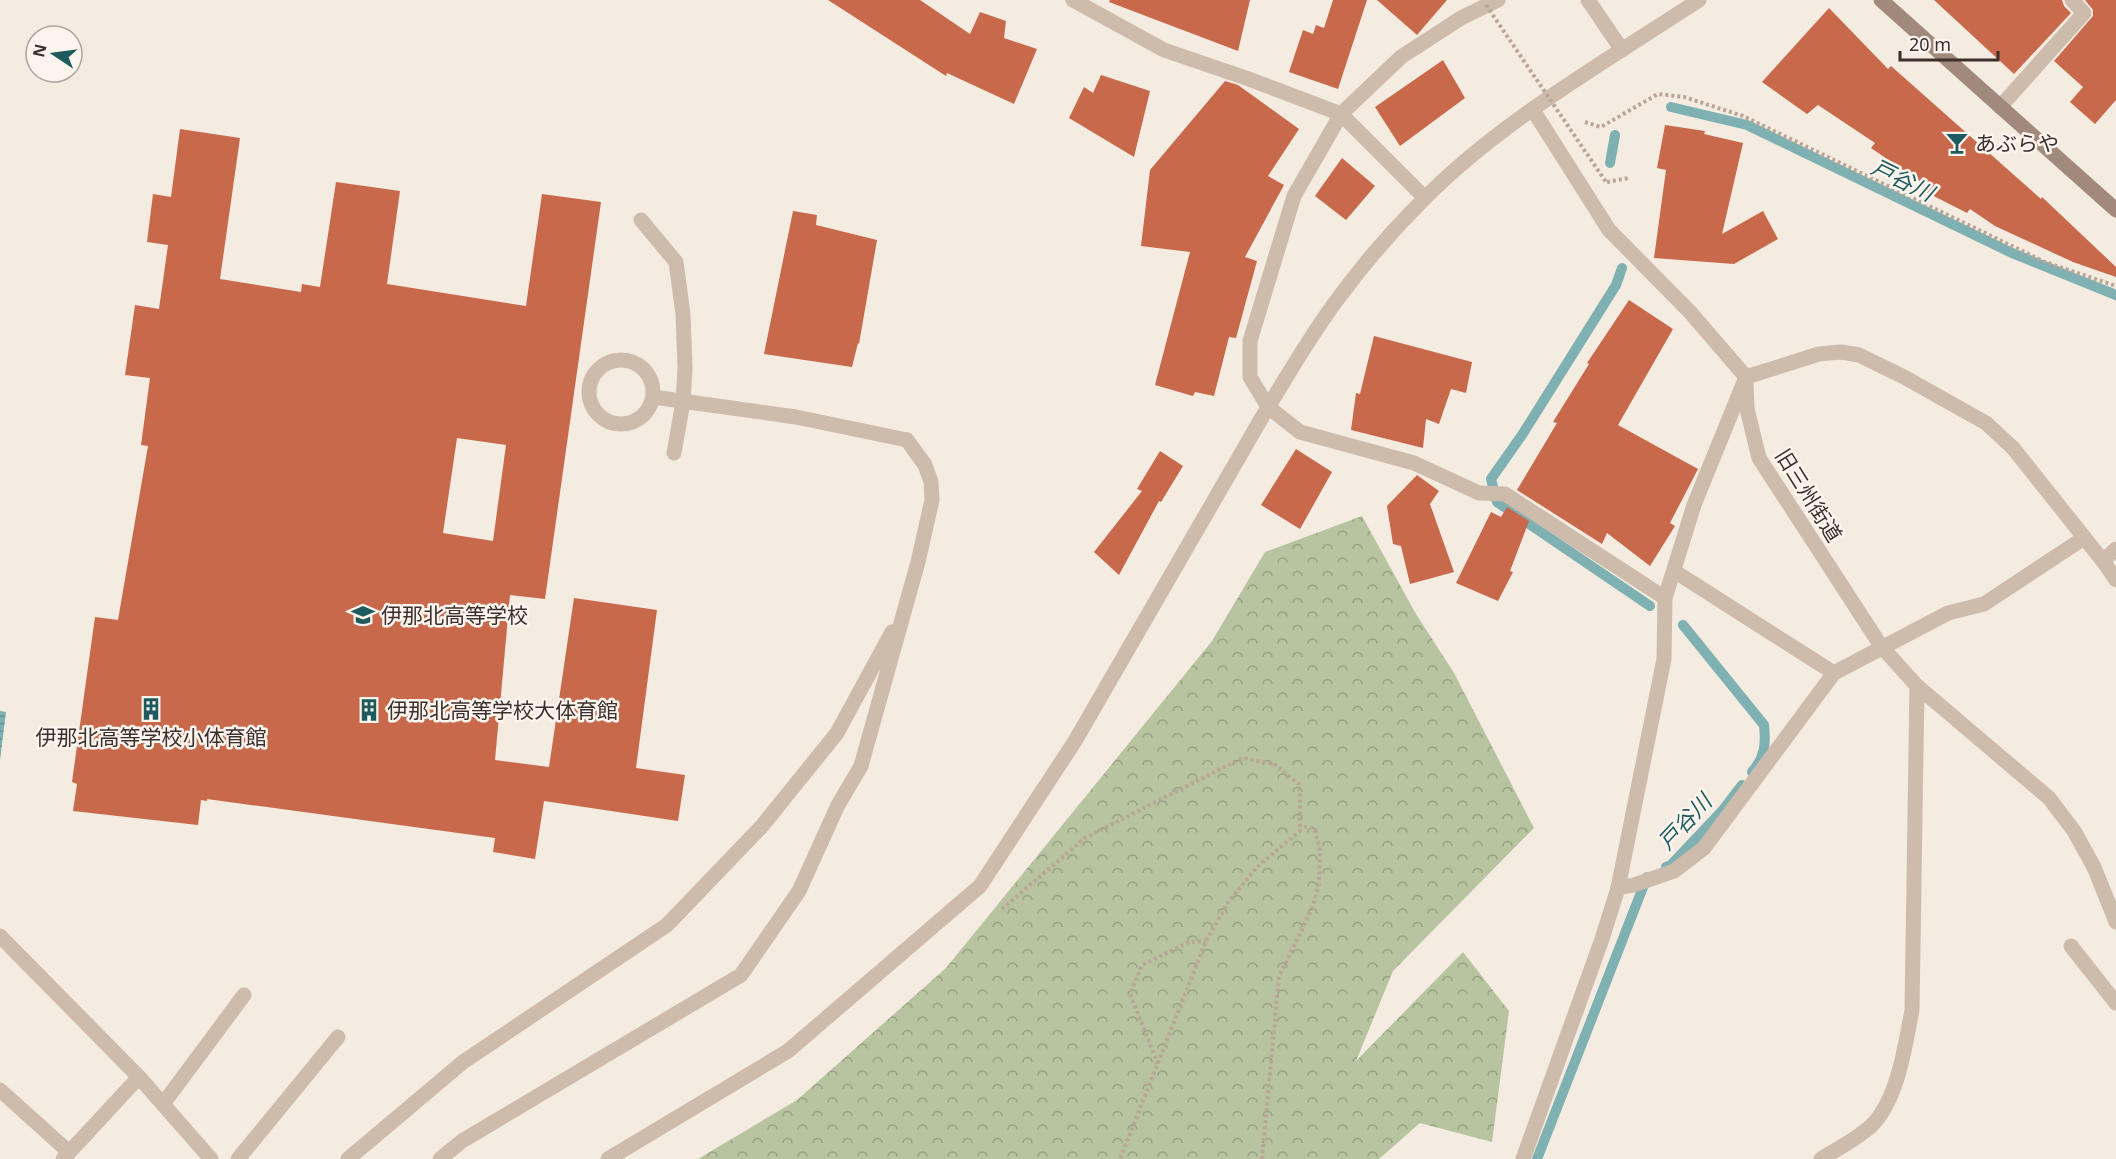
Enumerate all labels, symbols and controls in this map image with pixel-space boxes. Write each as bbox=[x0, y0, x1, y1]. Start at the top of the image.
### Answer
north arrow bbox=[24, 24, 84, 84]
scale bar bbox=[1900, 24, 1998, 62]
text: 20 m bbox=[1909, 32, 1951, 56]
text: N bbox=[27, 42, 52, 59]
place label: あぶらや bbox=[1975, 129, 2059, 157]
bar icon: あぶらや bbox=[1944, 130, 1970, 156]
water label: 戸谷川 bbox=[1867, 151, 1941, 208]
street label: 旧三州街道 bbox=[1769, 443, 1849, 547]
place label: 伊那北高等学校 bbox=[381, 601, 528, 629]
school or university icon: 伊那北高等学校 bbox=[350, 602, 376, 628]
building icon: 伊那北高等学校小体育館 bbox=[138, 696, 164, 722]
place label: 伊那北高等学校大体育館 bbox=[387, 696, 618, 724]
building icon: 伊那北高等学校大体育館 bbox=[356, 697, 382, 723]
place label: 伊那北高等学校小体育館 bbox=[36, 723, 267, 751]
water label: 戸谷川 bbox=[1651, 785, 1719, 855]

